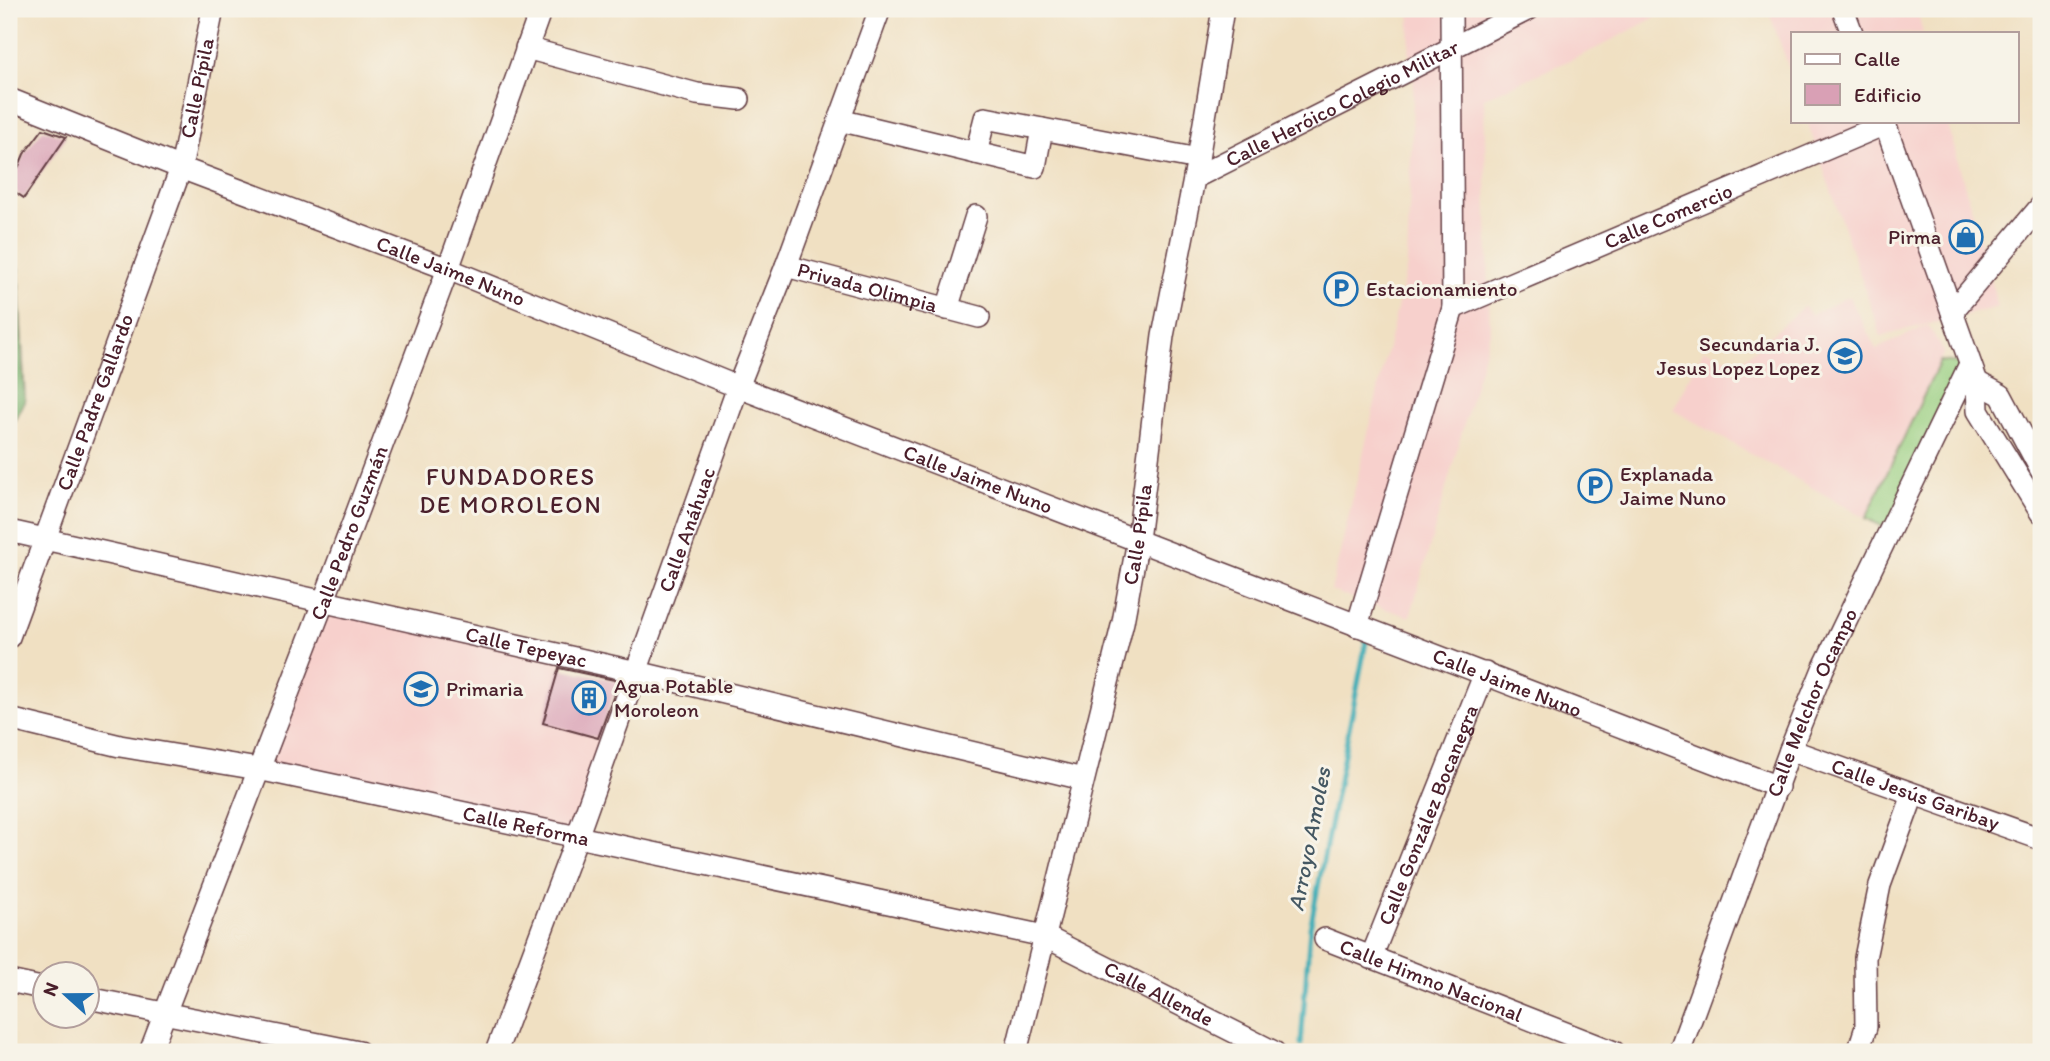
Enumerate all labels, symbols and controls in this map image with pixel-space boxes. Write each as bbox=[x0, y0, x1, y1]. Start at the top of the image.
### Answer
legend bbox=[1791, 32, 2018, 122]
street label: Calle Heróico Colegio Militar bbox=[1221, 33, 1463, 172]
street label: Calle Pípila bbox=[174, 36, 219, 140]
text: Calle bbox=[1854, 46, 1900, 71]
text: Edificio bbox=[1854, 82, 1922, 107]
street label: Calle Comercio bbox=[1600, 178, 1736, 254]
shop icon: Pirma bbox=[1947, 218, 1985, 256]
place label: Pirma bbox=[1888, 224, 1941, 249]
street label: Calle Jaime Nuno bbox=[373, 230, 529, 311]
street label: Privada Olimpia bbox=[795, 257, 940, 317]
parking icon: Estacionamiento bbox=[1322, 270, 1360, 308]
place label: Estacionamiento bbox=[1366, 276, 1517, 301]
street label: Calle Padre Gallardo bbox=[51, 310, 138, 494]
place label: Secundaria J. Jesus Lopez Lopez bbox=[1657, 331, 1820, 380]
school or university icon: Secundaria J. Jesus Lopez Lopez bbox=[1826, 337, 1864, 375]
street label: Calle Jaime Nuno bbox=[900, 439, 1056, 519]
street label: Calle Pedro Guzmán bbox=[305, 442, 393, 624]
place label: Explanada Jaime Nuno bbox=[1620, 461, 1726, 510]
district label: FUNDADORES DE MOROLEON bbox=[419, 462, 603, 519]
street label: Calle Anáhuac bbox=[653, 464, 720, 596]
parking icon: Explanada Jaime Nuno bbox=[1576, 467, 1614, 505]
street label: Calle Pípila bbox=[1117, 482, 1157, 587]
street label: Calle Melchor Ocampo bbox=[1761, 604, 1862, 800]
street label: Calle Tepeyac bbox=[463, 621, 589, 672]
street label: Calle Jaime Nuno bbox=[1429, 642, 1586, 722]
school or university icon: Primaria bbox=[402, 670, 440, 708]
place label: Agua Potable Moroleon bbox=[614, 673, 733, 722]
place label: Primaria bbox=[446, 676, 524, 701]
building icon: Agua Potable Moroleon bbox=[570, 679, 608, 717]
street label: Calle González Bocanegra bbox=[1372, 701, 1483, 929]
street label: Calle Jesús Garibay bbox=[1828, 753, 2003, 835]
water label: Arroyo Amoles bbox=[1281, 764, 1337, 913]
street label: Calle Reforma bbox=[461, 800, 591, 851]
street label: Calle Himno Nacional bbox=[1336, 933, 1526, 1027]
street label: Calle Allende bbox=[1100, 955, 1218, 1031]
north arrow bbox=[32, 960, 102, 1030]
text: N bbox=[38, 979, 64, 999]

